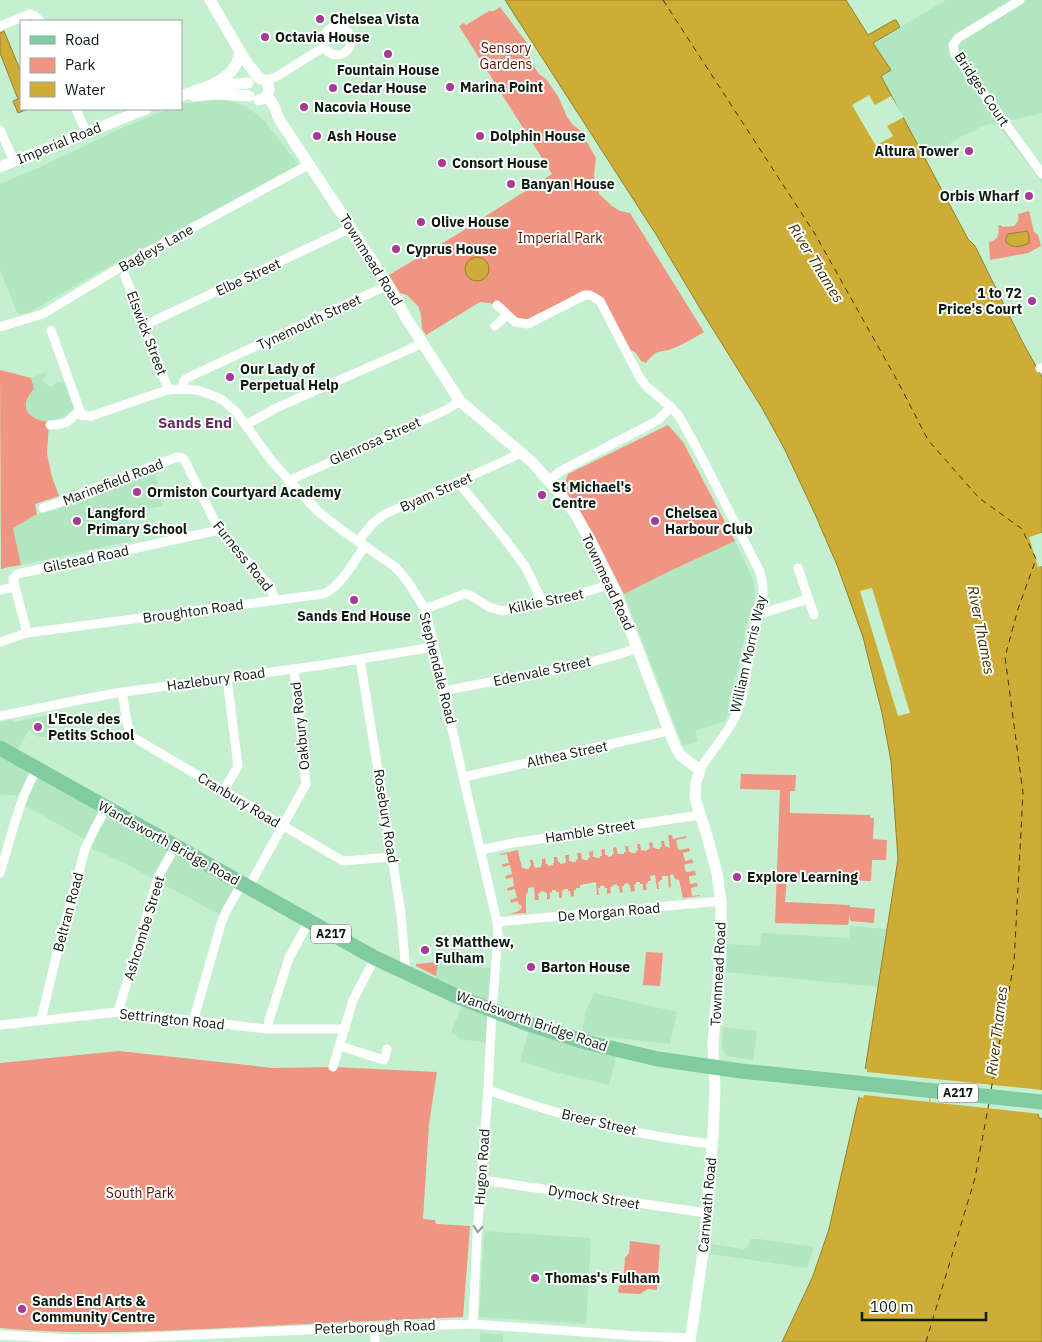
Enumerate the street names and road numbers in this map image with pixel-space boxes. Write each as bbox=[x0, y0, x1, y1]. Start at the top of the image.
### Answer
street label: Bridges Court bbox=[951, 48, 1013, 130]
street label: Imperial Road bbox=[14, 118, 104, 168]
street label: Townmead Road bbox=[336, 211, 406, 309]
street label: Bagleys Lane bbox=[116, 220, 197, 276]
street label: Elbe Street bbox=[213, 254, 283, 300]
street label: Elswick Street bbox=[123, 288, 171, 378]
street label: Tynemouth Street bbox=[254, 290, 364, 354]
street label: Glenrosa Street bbox=[327, 413, 424, 469]
street label: Marinefield Road bbox=[60, 455, 166, 509]
street label: Byam Street bbox=[397, 468, 475, 516]
street label: Furness Road bbox=[209, 517, 277, 595]
street label: Townmead Road bbox=[578, 531, 638, 633]
street label: Gilstead Road bbox=[41, 541, 131, 577]
street label: Kilkie Street bbox=[507, 584, 585, 618]
street label: William Morris Way bbox=[726, 594, 770, 714]
street label: Broughton Road bbox=[141, 595, 245, 627]
street label: Stephendale Road bbox=[415, 610, 461, 726]
street label: Edenvale Street bbox=[492, 652, 592, 690]
street label: Hazlebury Road bbox=[166, 663, 266, 695]
street label: Oakbury Road bbox=[286, 681, 314, 771]
street label: Althea Street bbox=[525, 737, 609, 771]
street label: Cranbury Road bbox=[194, 768, 284, 832]
street label: Rosebury Road bbox=[370, 768, 402, 864]
street label: Wandsworth Bridge Road bbox=[95, 797, 243, 889]
street label: Hamble Street bbox=[544, 815, 636, 847]
street label: Beltran Road bbox=[49, 870, 87, 954]
street label: Ashcombe Street bbox=[120, 874, 168, 982]
street label: De Morgan Road bbox=[557, 899, 661, 925]
street label: Townmead Road bbox=[706, 921, 730, 1027]
road number: A217 bbox=[311, 924, 351, 944]
street label: Wandsworth Bridge Road bbox=[454, 987, 610, 1055]
street label: Settrington Road bbox=[119, 1005, 225, 1033]
road number: A217 bbox=[938, 1084, 978, 1102]
street label: Breer Street bbox=[560, 1105, 638, 1139]
street label: Hugon Road bbox=[470, 1128, 494, 1206]
street label: Carnwath Road bbox=[694, 1157, 720, 1253]
street label: Dymock Street bbox=[547, 1181, 641, 1213]
street label: Peterborough Road bbox=[314, 1316, 436, 1338]

